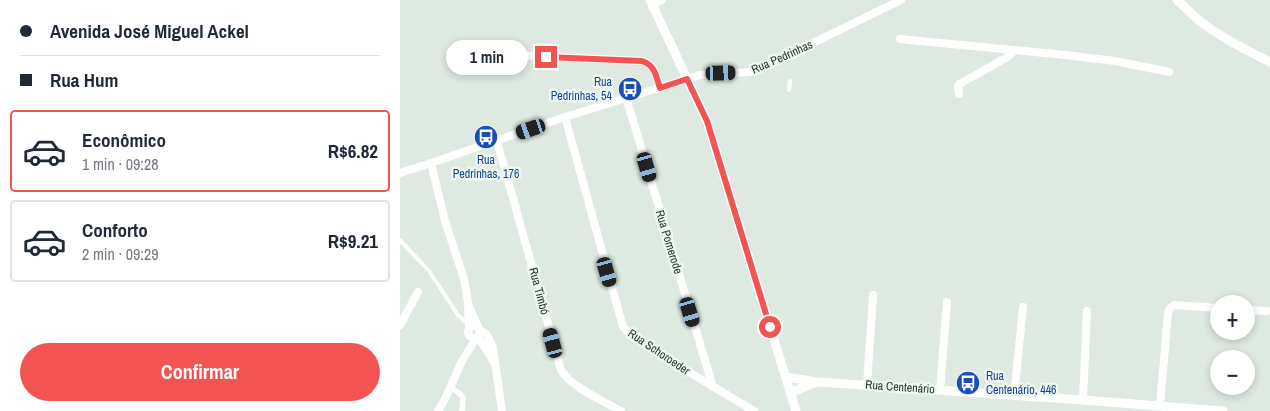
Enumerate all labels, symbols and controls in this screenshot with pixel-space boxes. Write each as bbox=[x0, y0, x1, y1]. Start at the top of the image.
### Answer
text: Avenida José Miguel Ackel bbox=[50, 18, 249, 44]
street label: Rua Pedrinhas bbox=[749, 36, 815, 78]
callout: 1 min bbox=[446, 40, 528, 74]
text: 1 min bbox=[470, 46, 504, 68]
route end bbox=[535, 46, 557, 68]
car bbox=[705, 65, 736, 81]
text: Rua Hum bbox=[50, 67, 118, 93]
place label: Rua Pedrinhas, 54 bbox=[551, 74, 613, 104]
bus stop icon: Rua Pedrinhas, 54 bbox=[617, 76, 643, 102]
car bbox=[514, 117, 547, 141]
bus stop icon: Rua Pedrinhas, 176 bbox=[473, 124, 499, 150]
text: Econômico bbox=[82, 127, 166, 153]
icon: car bbox=[22, 129, 67, 174]
text: R$6.82 bbox=[328, 138, 378, 164]
car bbox=[635, 151, 658, 183]
place label: Rua Pedrinhas, 176 bbox=[453, 152, 519, 182]
text: 1 min · 09:28 bbox=[82, 153, 159, 175]
street label: Rua Pomerode bbox=[652, 208, 686, 276]
text: Conforto bbox=[82, 217, 148, 243]
icon: car bbox=[22, 219, 67, 264]
text: R$9.21 bbox=[328, 228, 378, 254]
text: 2 min · 09:29 bbox=[82, 243, 159, 265]
car bbox=[595, 256, 618, 288]
street label: Rua Timbó bbox=[525, 266, 553, 316]
car bbox=[678, 295, 701, 329]
map controls bbox=[1210, 295, 1255, 395]
button: + bbox=[1210, 295, 1255, 340]
route start bbox=[759, 316, 781, 338]
street label: Rua Schoroeder bbox=[625, 325, 694, 379]
car bbox=[541, 327, 564, 359]
button: Confirmar bbox=[20, 343, 380, 401]
button: − bbox=[1210, 350, 1255, 395]
place label: Rua Centenário, 446 bbox=[986, 368, 1057, 398]
bus stop icon: Rua Centenário, 446 bbox=[955, 370, 981, 396]
street label: Rua Centenário bbox=[865, 377, 935, 397]

